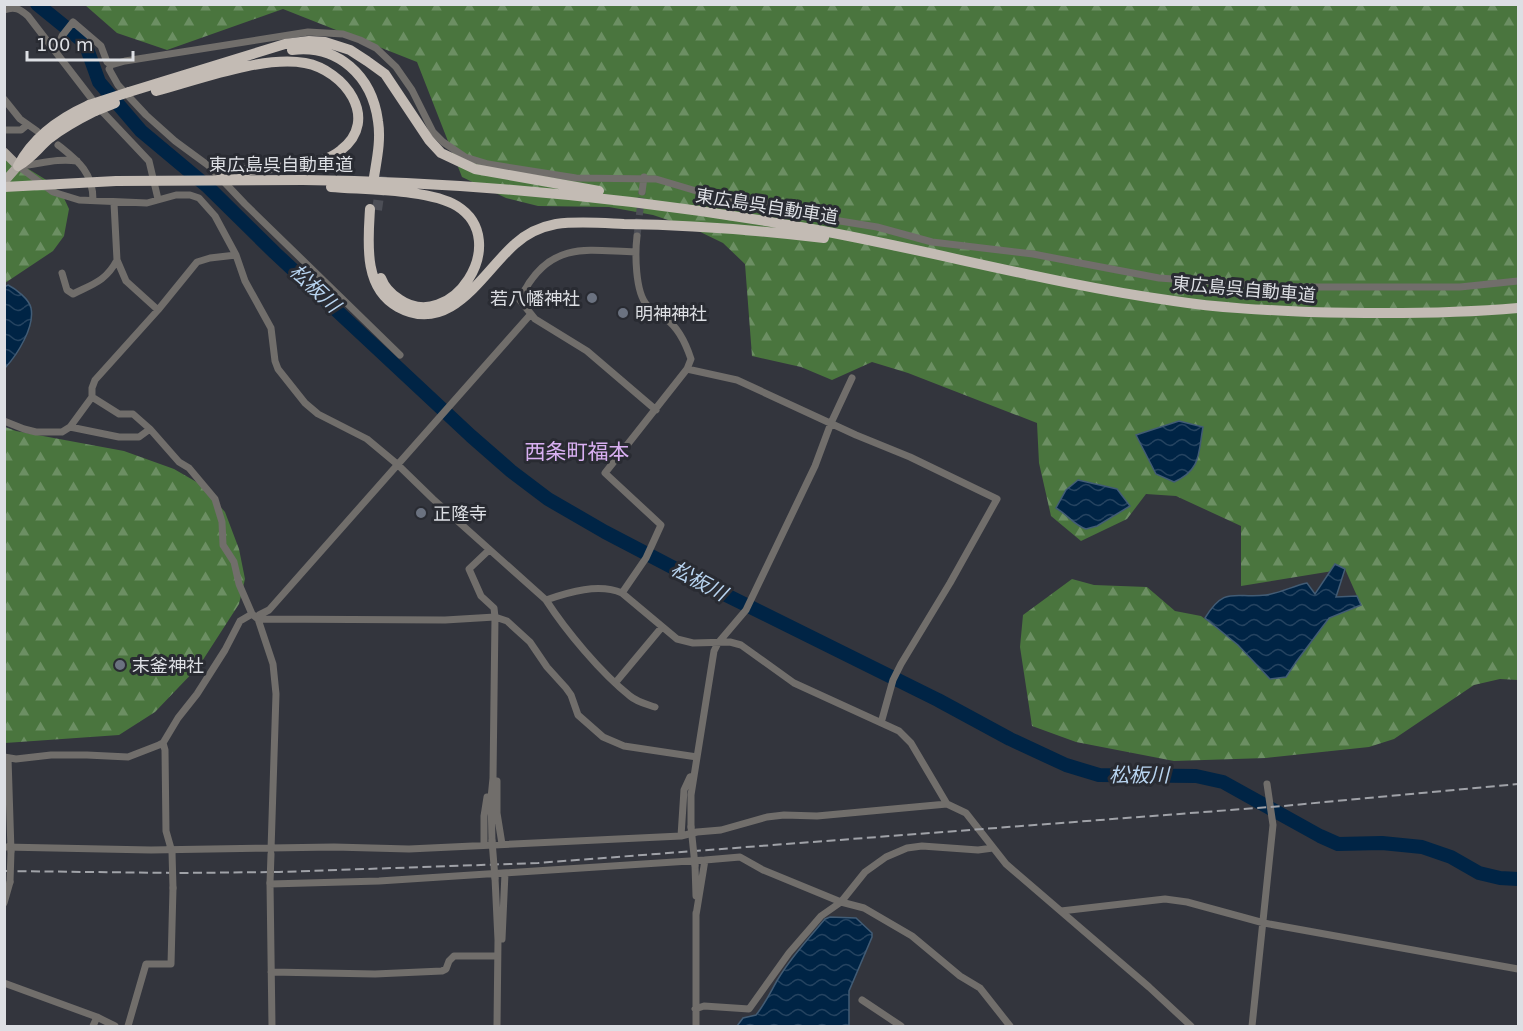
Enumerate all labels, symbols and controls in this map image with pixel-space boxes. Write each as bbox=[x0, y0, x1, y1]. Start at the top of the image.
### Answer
scale bar bbox=[27, 24, 134, 62]
text: 100 m bbox=[36, 34, 94, 55]
street label: 東広島呉自動車道 bbox=[209, 154, 353, 175]
street label: 東広島呉自動車道 bbox=[694, 184, 840, 228]
water label: 松板川 bbox=[285, 259, 347, 319]
street label: 東広島呉自動車道 bbox=[1171, 272, 1317, 306]
place label: 若八幡神社 bbox=[490, 288, 580, 309]
marker: 若八幡神社 bbox=[585, 291, 599, 305]
place label: 明神神社 bbox=[635, 303, 707, 324]
marker: 明神神社 bbox=[616, 306, 630, 320]
district label: 西条町福本 bbox=[525, 440, 630, 464]
place label: 正隆寺 bbox=[433, 503, 487, 524]
marker: 正隆寺 bbox=[414, 506, 428, 520]
water label: 松板川 bbox=[667, 556, 733, 607]
place label: 末釜神社 bbox=[132, 655, 204, 676]
marker: 末釜神社 bbox=[113, 658, 127, 672]
water label: 松板川 bbox=[1109, 763, 1171, 787]

